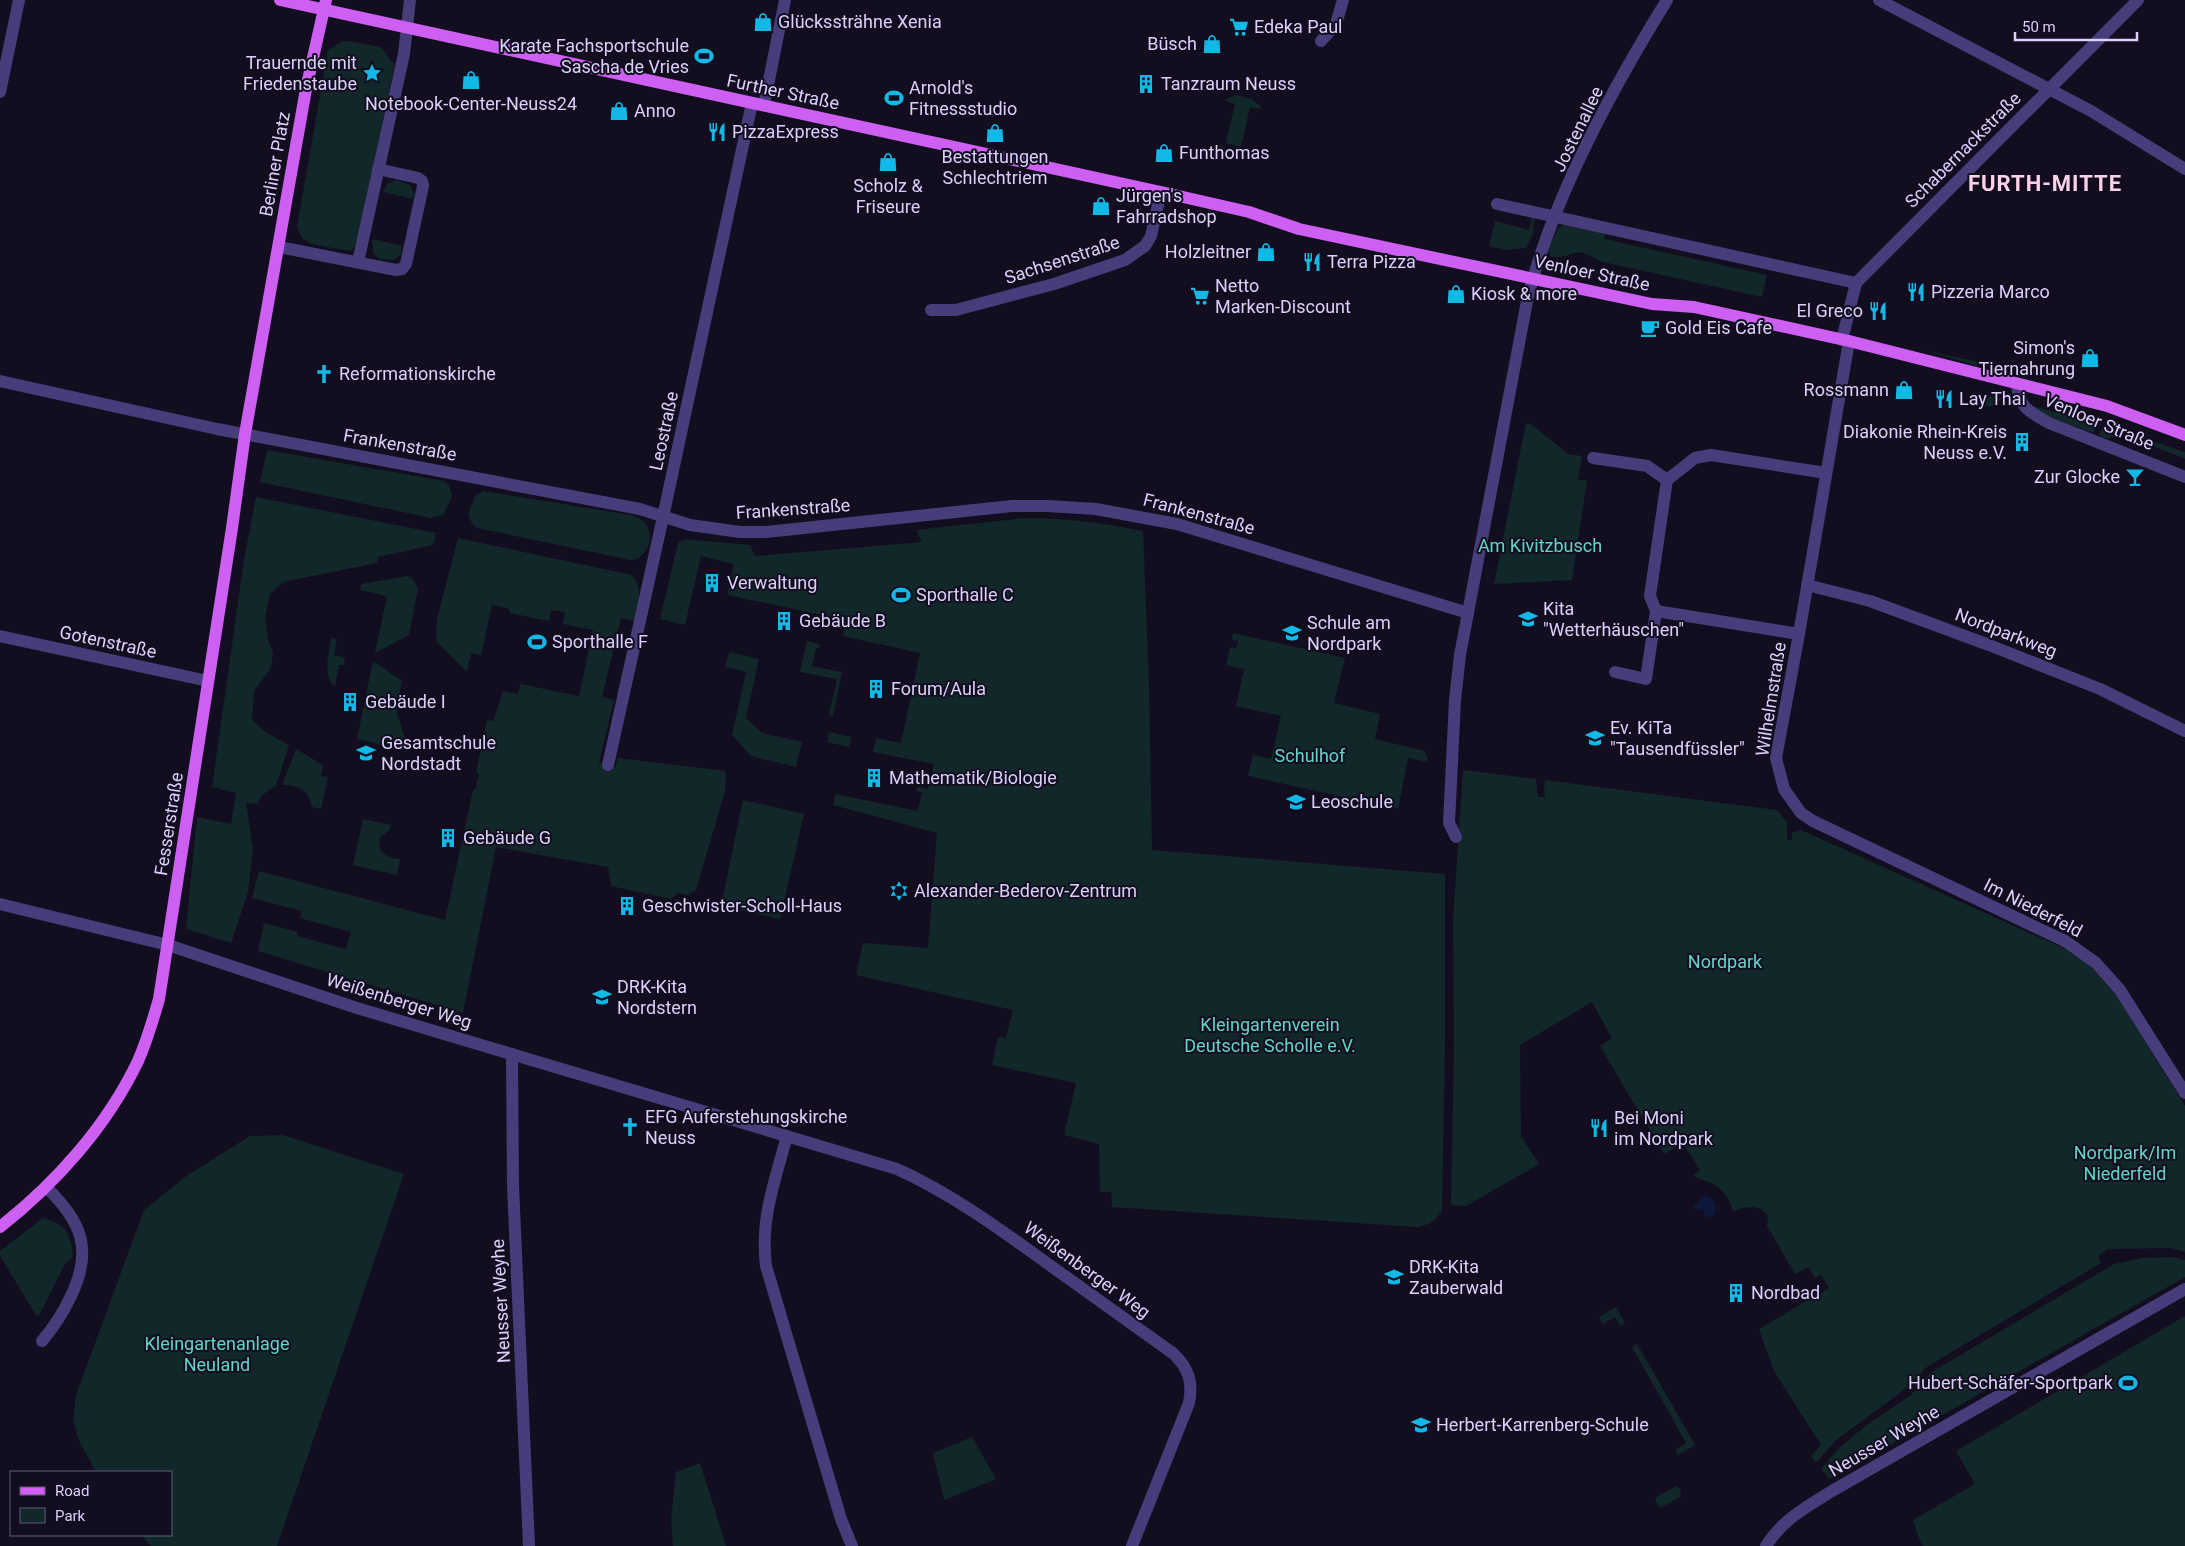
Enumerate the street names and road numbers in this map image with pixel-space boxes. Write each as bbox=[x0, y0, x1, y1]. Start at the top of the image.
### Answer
street label: Further Straße bbox=[725, 69, 841, 114]
street label: Jostenallee bbox=[1548, 83, 1607, 175]
street label: Schabernackstraße bbox=[1900, 87, 2025, 212]
street label: Berliner Platz bbox=[255, 110, 294, 218]
street label: Sachsenstraße bbox=[1002, 231, 1122, 288]
street label: Venloer Straße bbox=[1532, 250, 1652, 295]
street label: Leostraße bbox=[645, 389, 682, 472]
street label: Venloer Straße bbox=[2041, 389, 2157, 454]
street label: Frankenstraße bbox=[342, 424, 458, 465]
street label: Frankenstraße bbox=[1141, 489, 1257, 538]
street label: Frankenstraße bbox=[735, 494, 851, 523]
street label: Nordparkweg bbox=[1952, 603, 2060, 662]
street label: Gotenstraße bbox=[58, 621, 159, 662]
street label: Wilhelmstraße bbox=[1751, 640, 1790, 758]
street label: Fesserstraße bbox=[150, 771, 187, 877]
street label: Im Niederfeld bbox=[1980, 874, 2086, 941]
street label: Weißenberger Weg bbox=[324, 968, 474, 1033]
street label: Weißenberger Weg bbox=[1020, 1217, 1155, 1322]
street label: Neusser Weyhe bbox=[487, 1239, 514, 1364]
street label: Neusser Weyhe bbox=[1825, 1400, 1943, 1481]

